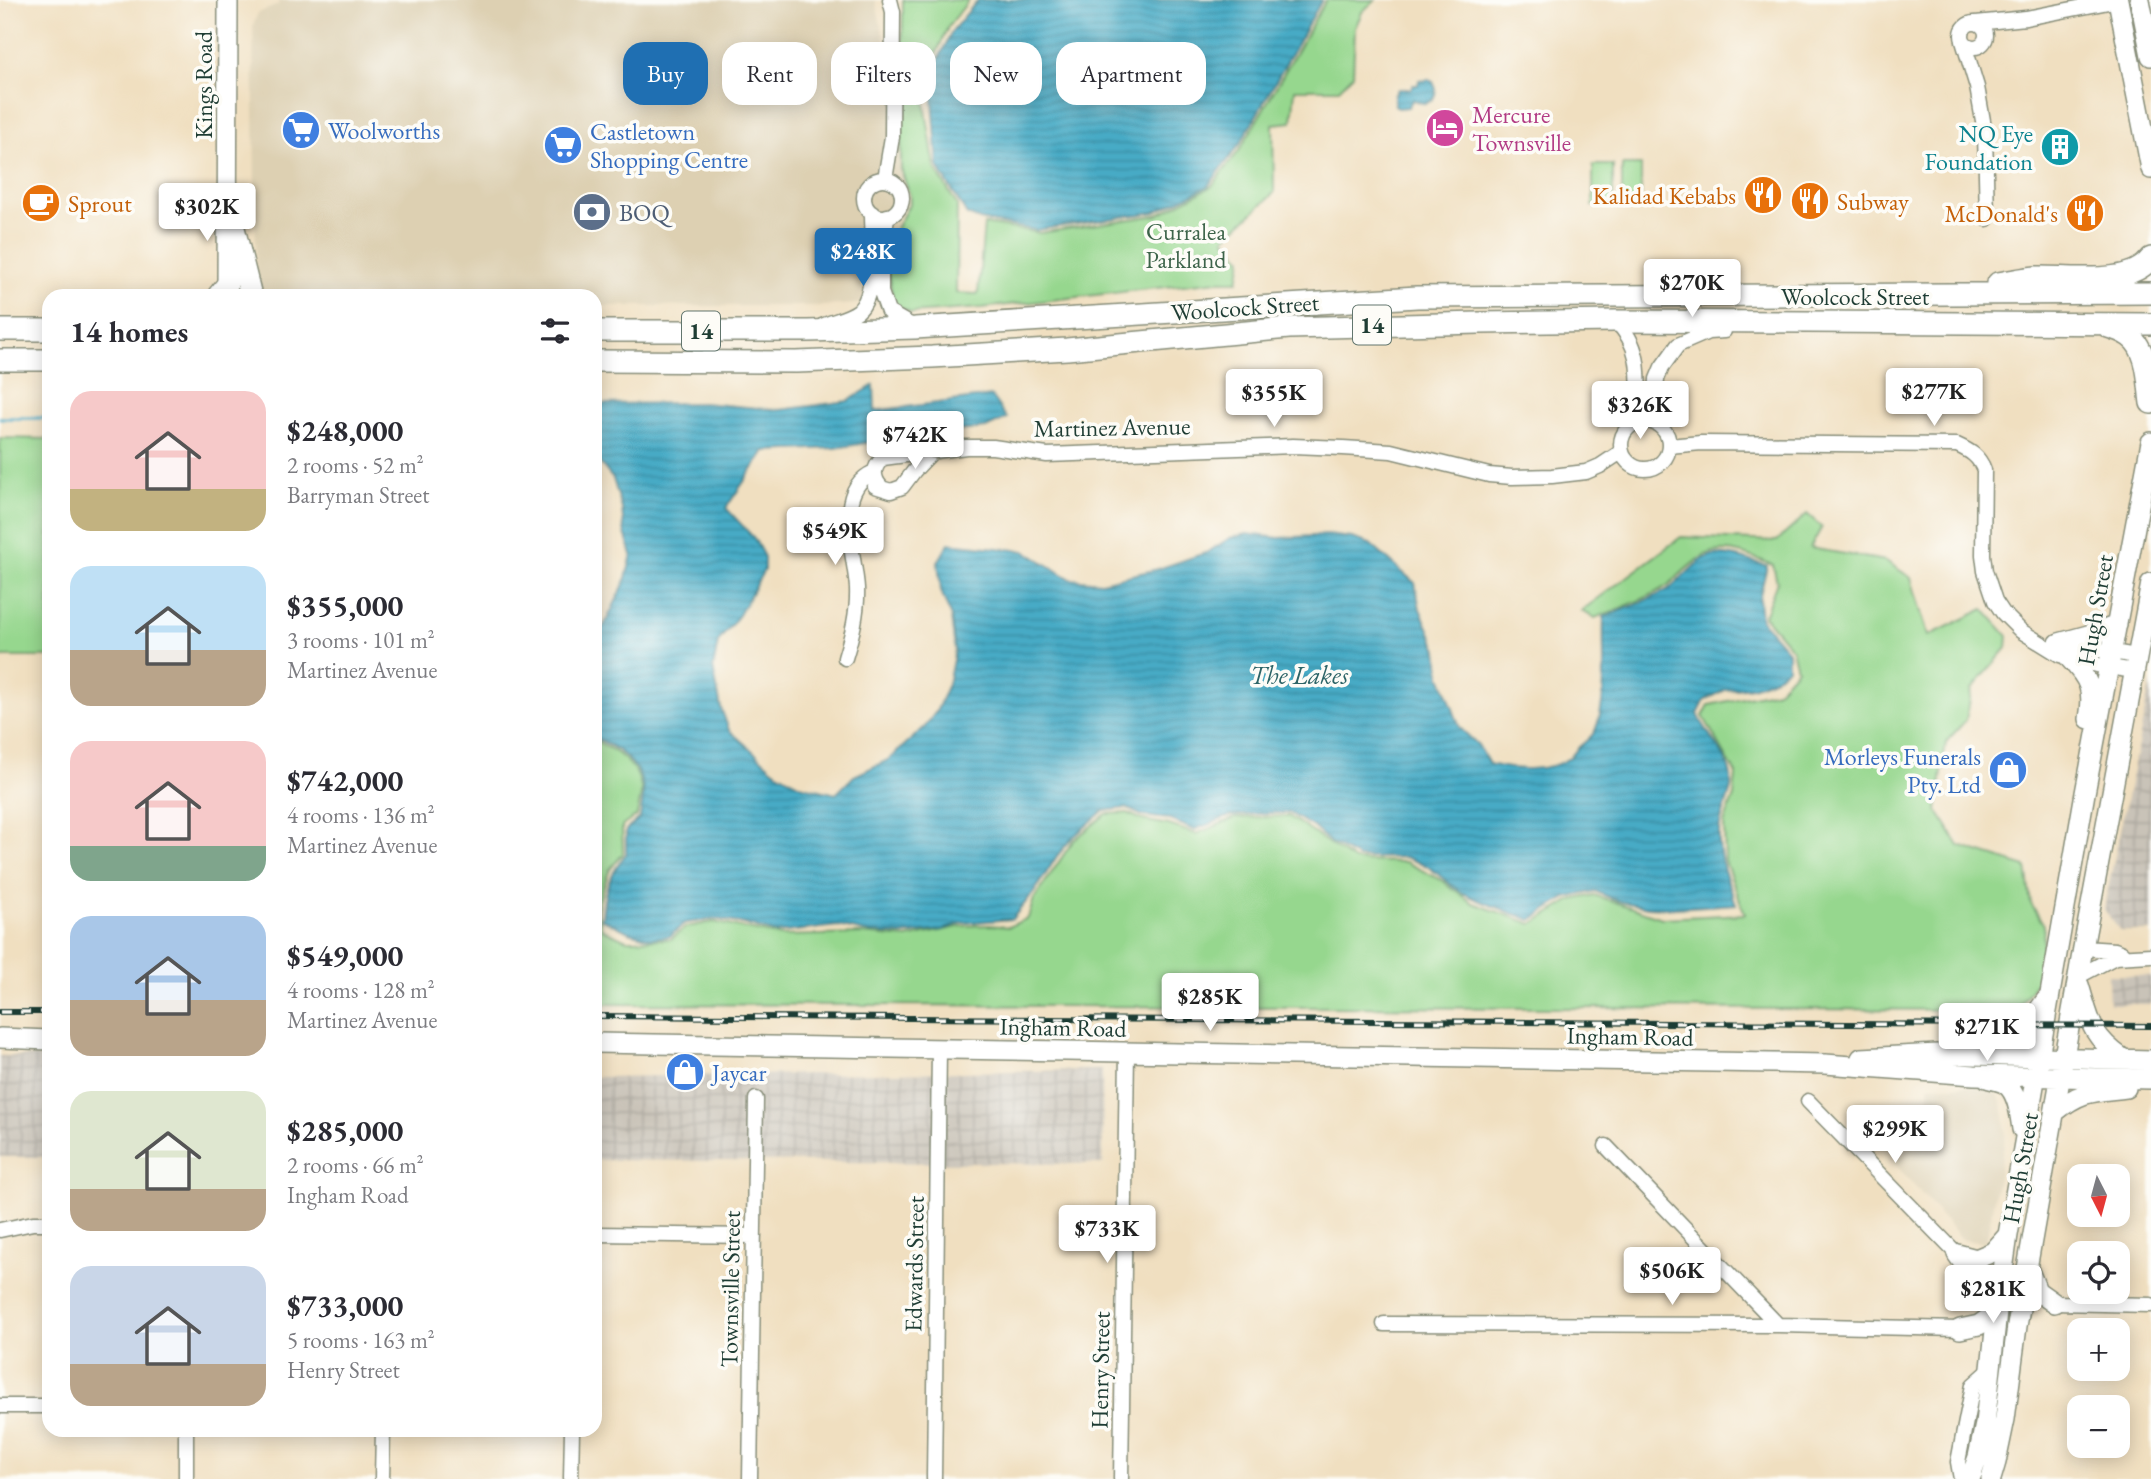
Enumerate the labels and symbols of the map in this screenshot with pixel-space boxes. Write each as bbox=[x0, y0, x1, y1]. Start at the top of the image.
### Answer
street label: Kings Road bbox=[188, 30, 219, 139]
place label: Mercure Townsville bbox=[1472, 99, 1571, 158]
hotel icon: Mercure Townsville bbox=[1424, 107, 1466, 149]
supermarket icon: Woolworths bbox=[280, 109, 322, 151]
place label: Woolworths bbox=[328, 115, 440, 146]
place label: Castletown Shopping Centre bbox=[590, 116, 748, 175]
place label: NQ Eye Foundation bbox=[1925, 118, 2033, 177]
supermarket icon: Castletown Shopping Centre bbox=[542, 124, 584, 166]
building icon: NQ Eye Foundation bbox=[2039, 126, 2081, 168]
restaurant icon: Kalidad Kebabs bbox=[1742, 174, 1784, 216]
place label: Kalidad Kebabs bbox=[1593, 180, 1736, 211]
restaurant icon: Subway bbox=[1789, 180, 1831, 222]
cafe icon: Sprout bbox=[20, 182, 62, 224]
pin: $302K bbox=[158, 184, 256, 243]
place label: Subway bbox=[1837, 186, 1909, 217]
place label: Sprout bbox=[68, 188, 132, 219]
bank icon: BOQ bbox=[571, 191, 613, 233]
restaurant icon: McDonald's bbox=[2064, 192, 2106, 234]
place label: BOQ bbox=[619, 197, 673, 228]
place label: McDonald's bbox=[1944, 198, 2058, 229]
park label: Curralea Parkland bbox=[1145, 216, 1227, 275]
pin: $248K bbox=[814, 229, 912, 288]
pin: $270K bbox=[1643, 260, 1741, 319]
street label: Woolcock Street bbox=[1781, 281, 1930, 312]
street label: Woolcock Street bbox=[1170, 286, 1321, 328]
road number: 14 bbox=[1353, 306, 1391, 344]
road number: 14 bbox=[682, 312, 720, 350]
pin: $277K bbox=[1885, 368, 1983, 428]
pin: $355K bbox=[1225, 370, 1323, 429]
pin: $326K bbox=[1591, 382, 1689, 441]
street label: Martinez Avenue bbox=[1033, 410, 1191, 444]
pin: $742K bbox=[866, 412, 964, 471]
pin: $549K bbox=[786, 508, 884, 567]
street label: Hugh Street bbox=[2070, 552, 2120, 668]
water label: The Lakes bbox=[1250, 658, 1349, 692]
place label: Morleys Funerals Pty. Ltd bbox=[1824, 741, 1982, 800]
shop icon: Morleys Funerals Pty. Ltd bbox=[1987, 749, 2029, 791]
pin: $285K bbox=[1161, 974, 1259, 1033]
pin: $271K bbox=[1938, 1004, 2036, 1063]
street label: Ingham Road bbox=[999, 1010, 1128, 1044]
street label: Ingham Road bbox=[1566, 1019, 1695, 1053]
shop icon: Jaycar bbox=[664, 1051, 706, 1093]
place label: Jaycar bbox=[710, 1057, 766, 1088]
pin: $299K bbox=[1846, 1106, 1944, 1165]
street label: Hugh Street bbox=[1995, 1110, 2045, 1226]
north arrow bbox=[2067, 1164, 2130, 1227]
street label: Edwards Street bbox=[897, 1195, 931, 1332]
pin: $733K bbox=[1058, 1206, 1156, 1265]
street label: Townsville Street bbox=[713, 1210, 747, 1368]
pin: $506K bbox=[1623, 1248, 1721, 1307]
pin: $281K bbox=[1944, 1266, 2042, 1325]
street label: Henry Street bbox=[1083, 1311, 1117, 1429]

